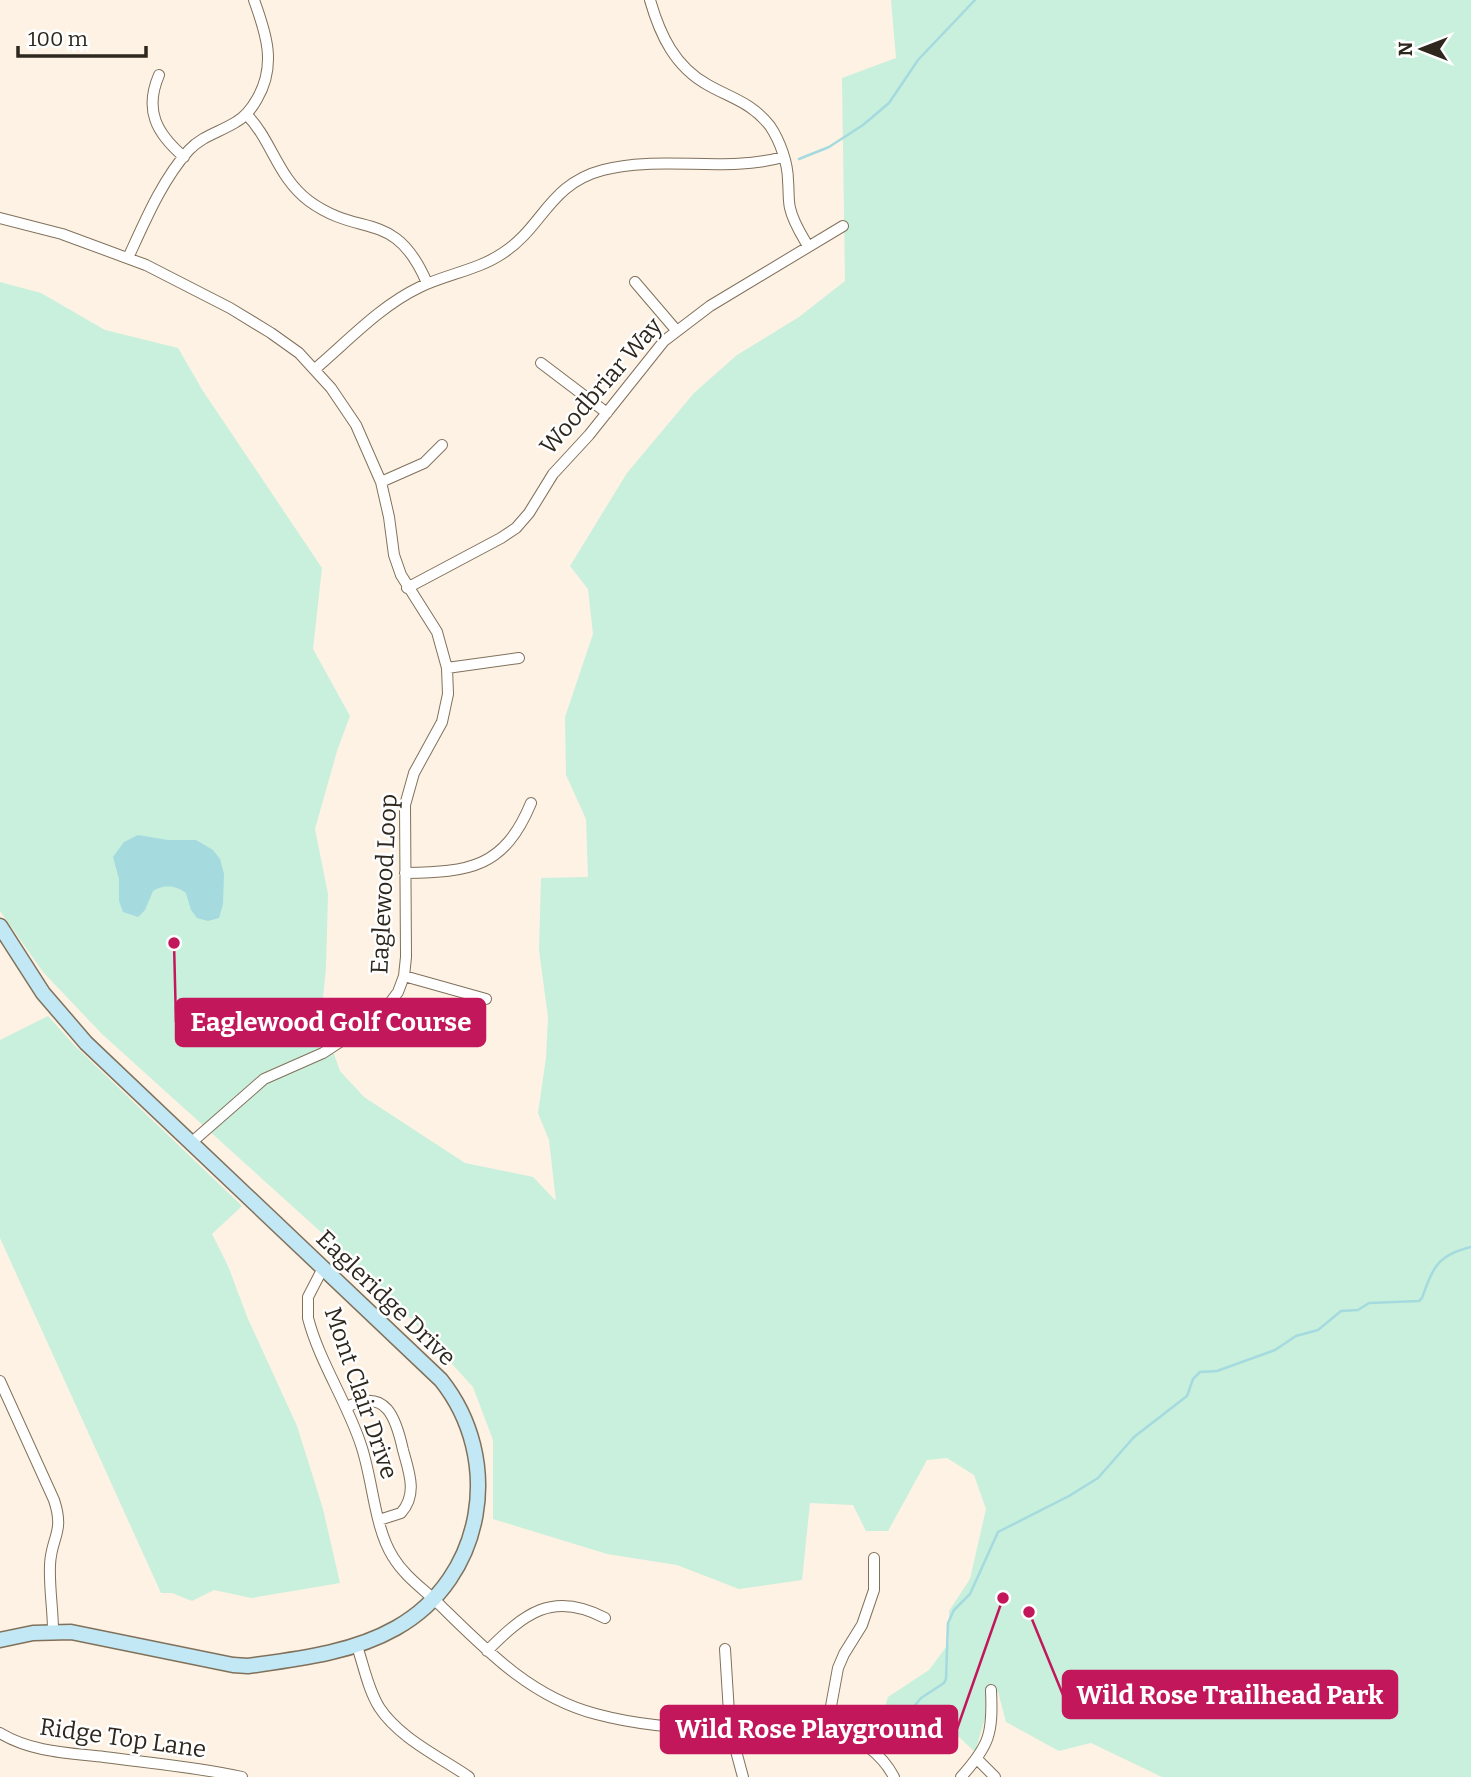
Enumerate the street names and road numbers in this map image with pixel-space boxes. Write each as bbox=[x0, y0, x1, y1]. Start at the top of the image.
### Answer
street label: Woodbriar Way bbox=[534, 312, 668, 460]
street label: Eaglewood Loop bbox=[365, 793, 403, 975]
street label: Eagleridge Drive bbox=[311, 1225, 461, 1371]
street label: Mont Clair Drive bbox=[319, 1303, 403, 1483]
street label: Ridge Top Lane bbox=[38, 1712, 208, 1764]

